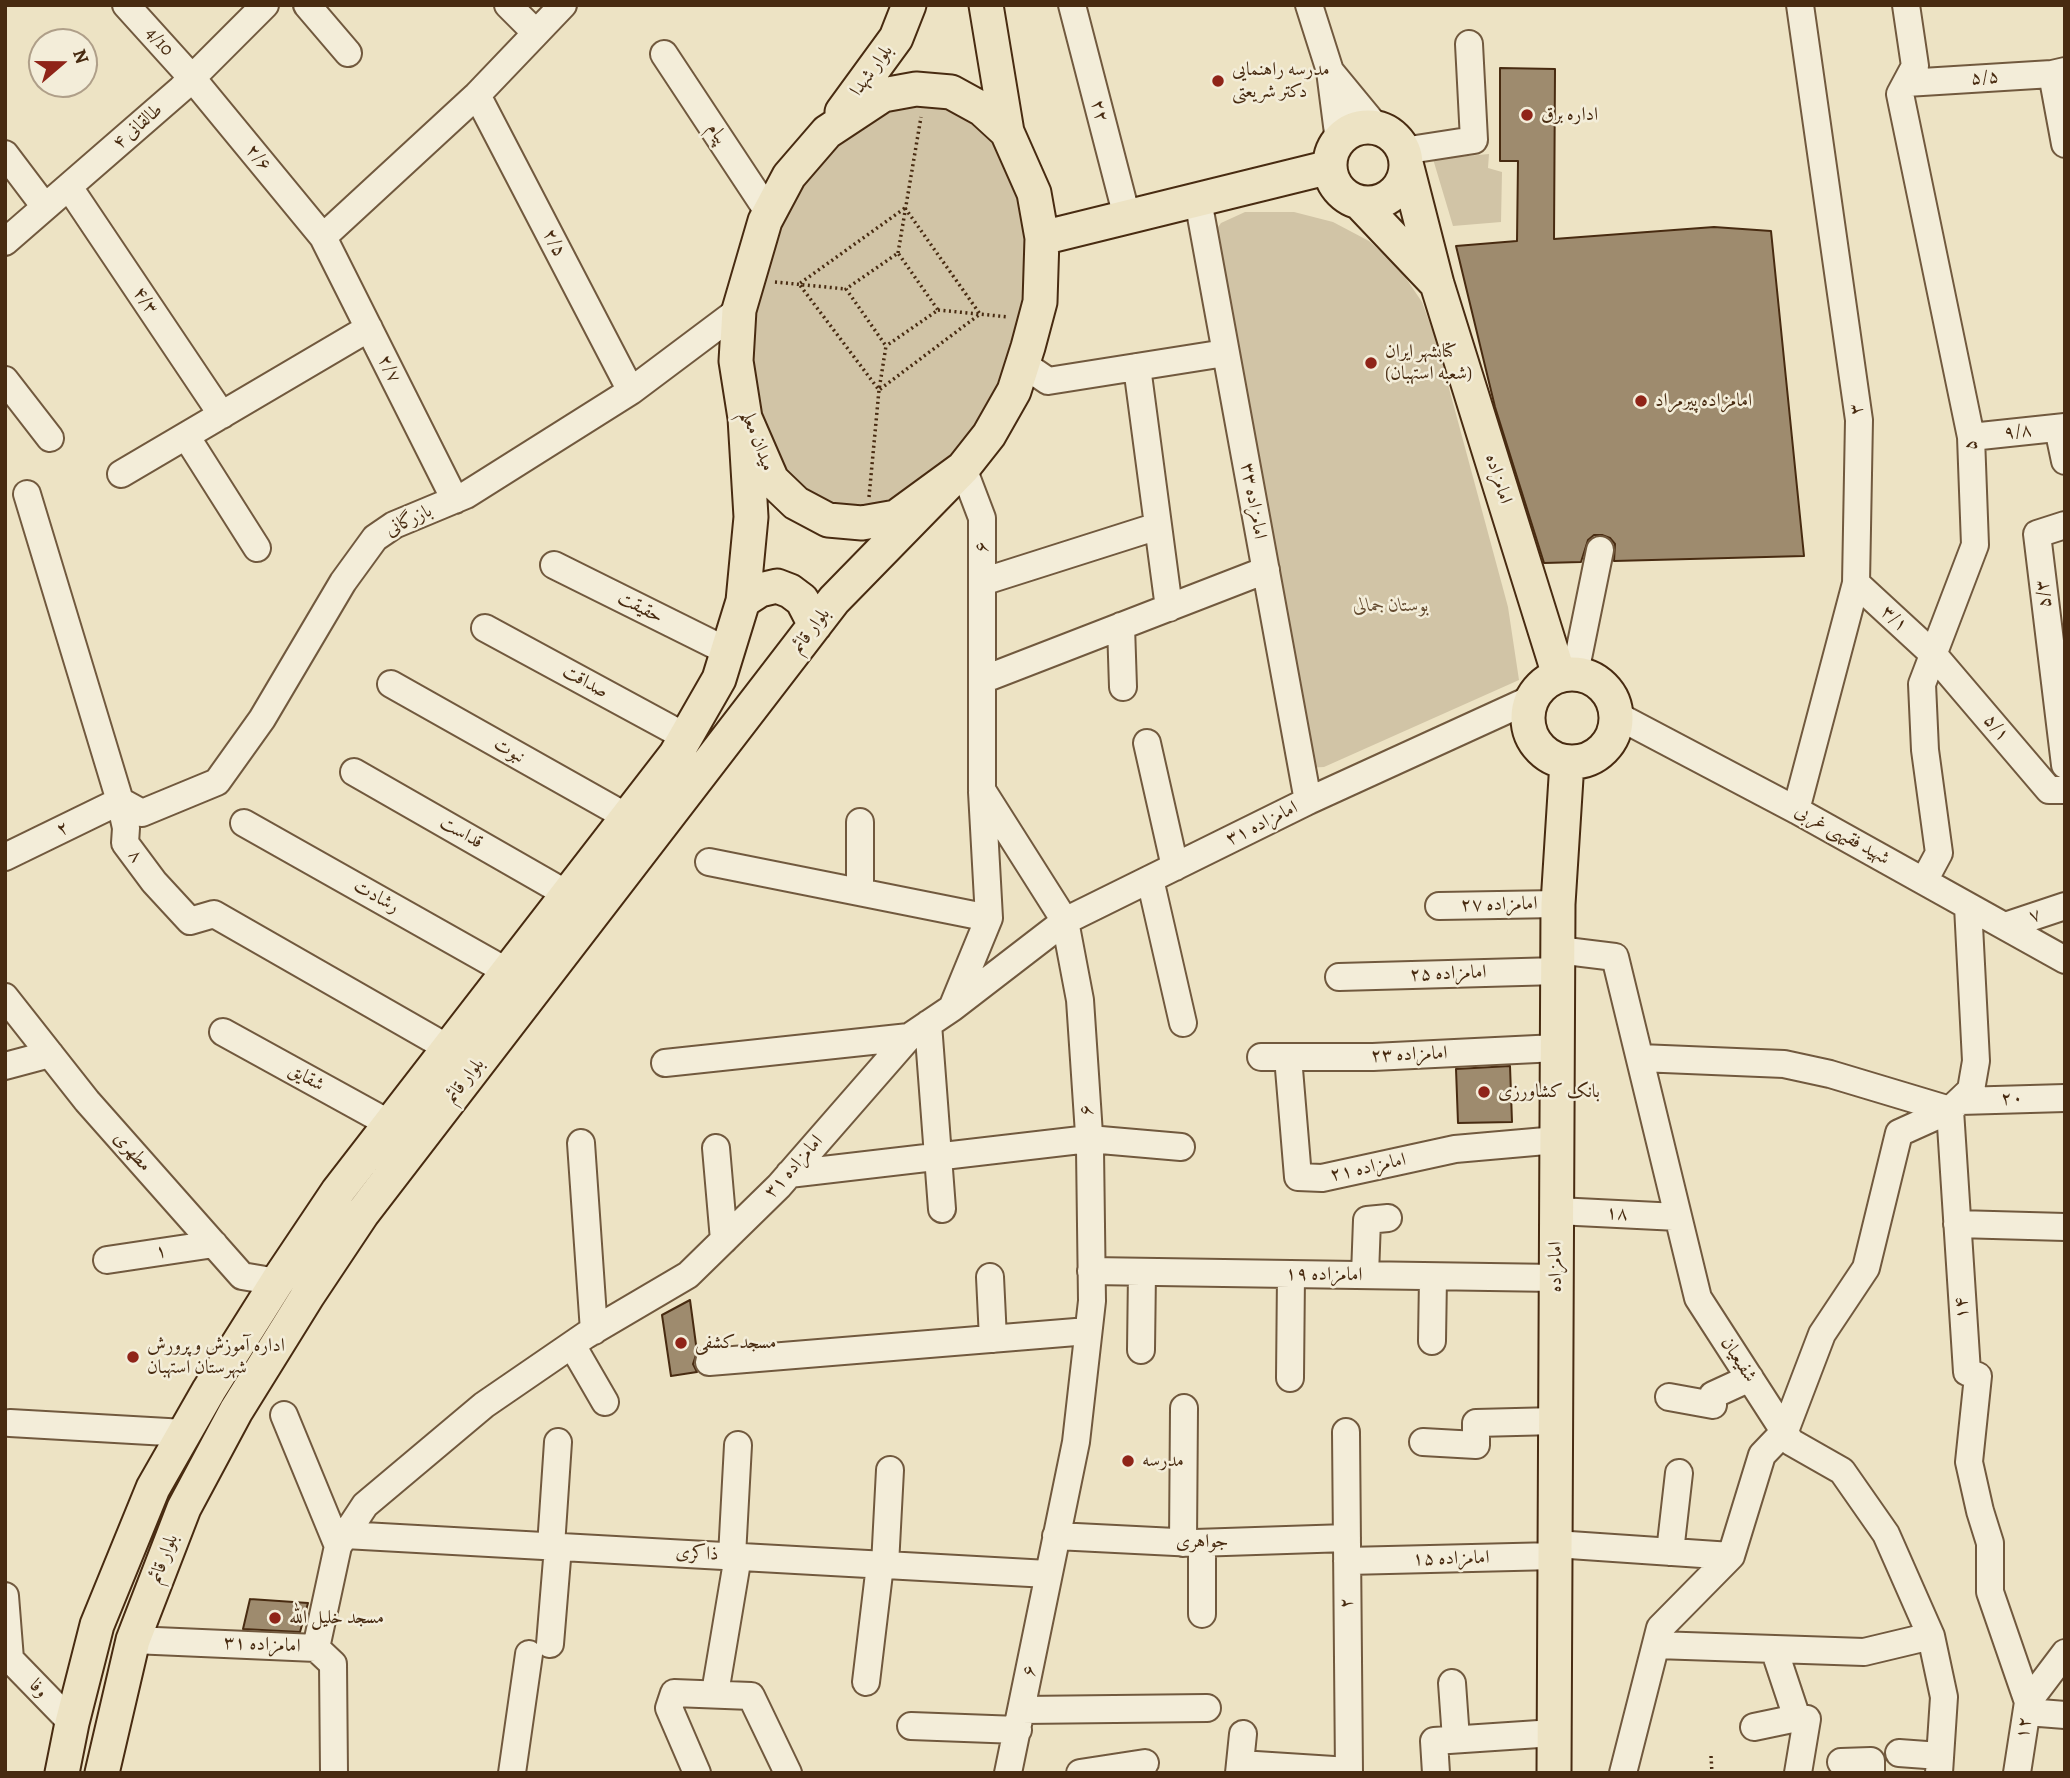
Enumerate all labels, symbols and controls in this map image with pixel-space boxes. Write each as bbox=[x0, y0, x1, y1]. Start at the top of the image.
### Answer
street label: 4/10 bbox=[140, 23, 178, 61]
north arrow bbox=[28, 28, 98, 98]
street label: بلوار شهدا bbox=[846, 41, 898, 101]
text: N bbox=[66, 46, 95, 67]
place label: مدرسه راهنمایی دکتر شریعتی bbox=[1232, 59, 1330, 103]
street label: ۵/۵ bbox=[1970, 66, 2000, 90]
marker: مدرسه راهنمایی دکتر شریعتی bbox=[1210, 73, 1226, 89]
street label: ۲۲ bbox=[1085, 97, 1113, 125]
street label: طالقانی ۴ bbox=[108, 99, 168, 155]
place label: اداره برق bbox=[1541, 104, 1598, 126]
marker: اداره برق bbox=[1519, 107, 1535, 123]
street label: پیام bbox=[701, 119, 733, 149]
street label: ۲/۶ bbox=[240, 140, 276, 176]
street label: ۲/۵ bbox=[537, 225, 571, 261]
street label: ۴/۳ bbox=[128, 283, 162, 319]
place label: کتابشهر ایران (شعبه استهبان) bbox=[1385, 341, 1472, 385]
street label: ۲/۷ bbox=[372, 351, 406, 387]
marker: کتابشهر ایران (شعبه استهبان) bbox=[1363, 355, 1379, 371]
place label: امامزاده پیرمراد bbox=[1655, 390, 1752, 412]
marker: امامزاده پیرمراد bbox=[1633, 393, 1649, 409]
street label: ۳ bbox=[1845, 402, 1869, 416]
street label: میدان معلم bbox=[735, 407, 779, 475]
street label: ۹/۸ bbox=[2003, 419, 2033, 445]
street label: ۵ bbox=[1959, 438, 1983, 452]
street label: امامزاده bbox=[1480, 451, 1516, 507]
street label: امامزاده ۳۳ bbox=[1235, 461, 1271, 541]
street label: بازرگانی bbox=[382, 500, 436, 542]
street label: ۶ bbox=[971, 541, 993, 553]
street label: ۵/۳ bbox=[2031, 578, 2057, 610]
street label: حقیقت bbox=[613, 587, 667, 629]
park label: بوستان جمالی bbox=[1353, 595, 1429, 617]
street label: ۳/۱ bbox=[1876, 601, 1912, 637]
street label: بلوار قائم bbox=[786, 604, 836, 658]
street label: صداقت bbox=[558, 660, 612, 704]
street label: ۵/۱ bbox=[1978, 710, 2014, 746]
street label: نبوت bbox=[489, 733, 529, 769]
street label: امامزاده ۳۱ bbox=[1222, 797, 1302, 851]
street label: شهید فقیهی غربی bbox=[1791, 800, 1893, 870]
street label: قداست bbox=[435, 812, 487, 854]
street label: ۲ bbox=[53, 816, 73, 842]
street label: ۸ bbox=[123, 845, 147, 867]
street label: رشادت bbox=[349, 875, 403, 919]
street label: امامزاده ۲۷ bbox=[1460, 893, 1538, 917]
street label: ۷ bbox=[2026, 903, 2044, 929]
street label: امامزاده ۲۵ bbox=[1409, 961, 1487, 987]
street label: امامزاده ۲۳ bbox=[1370, 1042, 1448, 1068]
street label: بلوار قائم bbox=[440, 1054, 490, 1108]
street label: شقایق bbox=[284, 1059, 328, 1097]
place label: بانک کشاورزی bbox=[1498, 1081, 1600, 1103]
marker: بانک کشاورزی bbox=[1476, 1084, 1492, 1100]
street label: ۲۰ bbox=[2000, 1087, 2024, 1111]
street label: ۶ bbox=[1075, 1104, 1099, 1116]
street label: مطهری bbox=[108, 1127, 156, 1177]
street label: امامزاده ۳۱ bbox=[760, 1131, 828, 1203]
street label: امامزاده ۲۱ bbox=[1328, 1149, 1408, 1187]
street label: ۱۸ bbox=[1605, 1202, 1629, 1226]
street label: ۱ bbox=[154, 1240, 168, 1264]
street label: امامزاده bbox=[1545, 1241, 1567, 1293]
street label: امامزاده ۱۹ bbox=[1285, 1263, 1363, 1287]
street label: ۱۴ bbox=[1950, 1296, 1974, 1320]
place label: مسجد کشفی bbox=[695, 1332, 776, 1354]
street label: شفیعیان bbox=[1715, 1333, 1761, 1387]
place label: اداره آموزش و پرورش شهرستان استهبان bbox=[147, 1335, 285, 1379]
marker: مسجد کشفی bbox=[673, 1335, 689, 1351]
marker: اداره آموزش و پرورش شهرستان استهبان bbox=[125, 1349, 141, 1365]
place label: مدرسه bbox=[1142, 1450, 1184, 1472]
marker: مدرسه bbox=[1120, 1453, 1136, 1469]
street label: بلوار قائم bbox=[144, 1531, 184, 1587]
street label: جواهری bbox=[1176, 1531, 1228, 1553]
street label: ذاکری bbox=[675, 1541, 719, 1567]
street label: امامزاده ۱۵ bbox=[1412, 1547, 1490, 1571]
street label: ۲ bbox=[1336, 1597, 1358, 1609]
place label: مسجد خلیل الله bbox=[289, 1607, 384, 1629]
marker: مسجد خلیل الله bbox=[267, 1610, 283, 1626]
street label: امامزاده ۳۱ bbox=[223, 1632, 301, 1658]
street label: ۶ bbox=[1018, 1663, 1042, 1679]
street label: وفا bbox=[24, 1675, 52, 1703]
street label: ۱۲ bbox=[2011, 1715, 2037, 1741]

